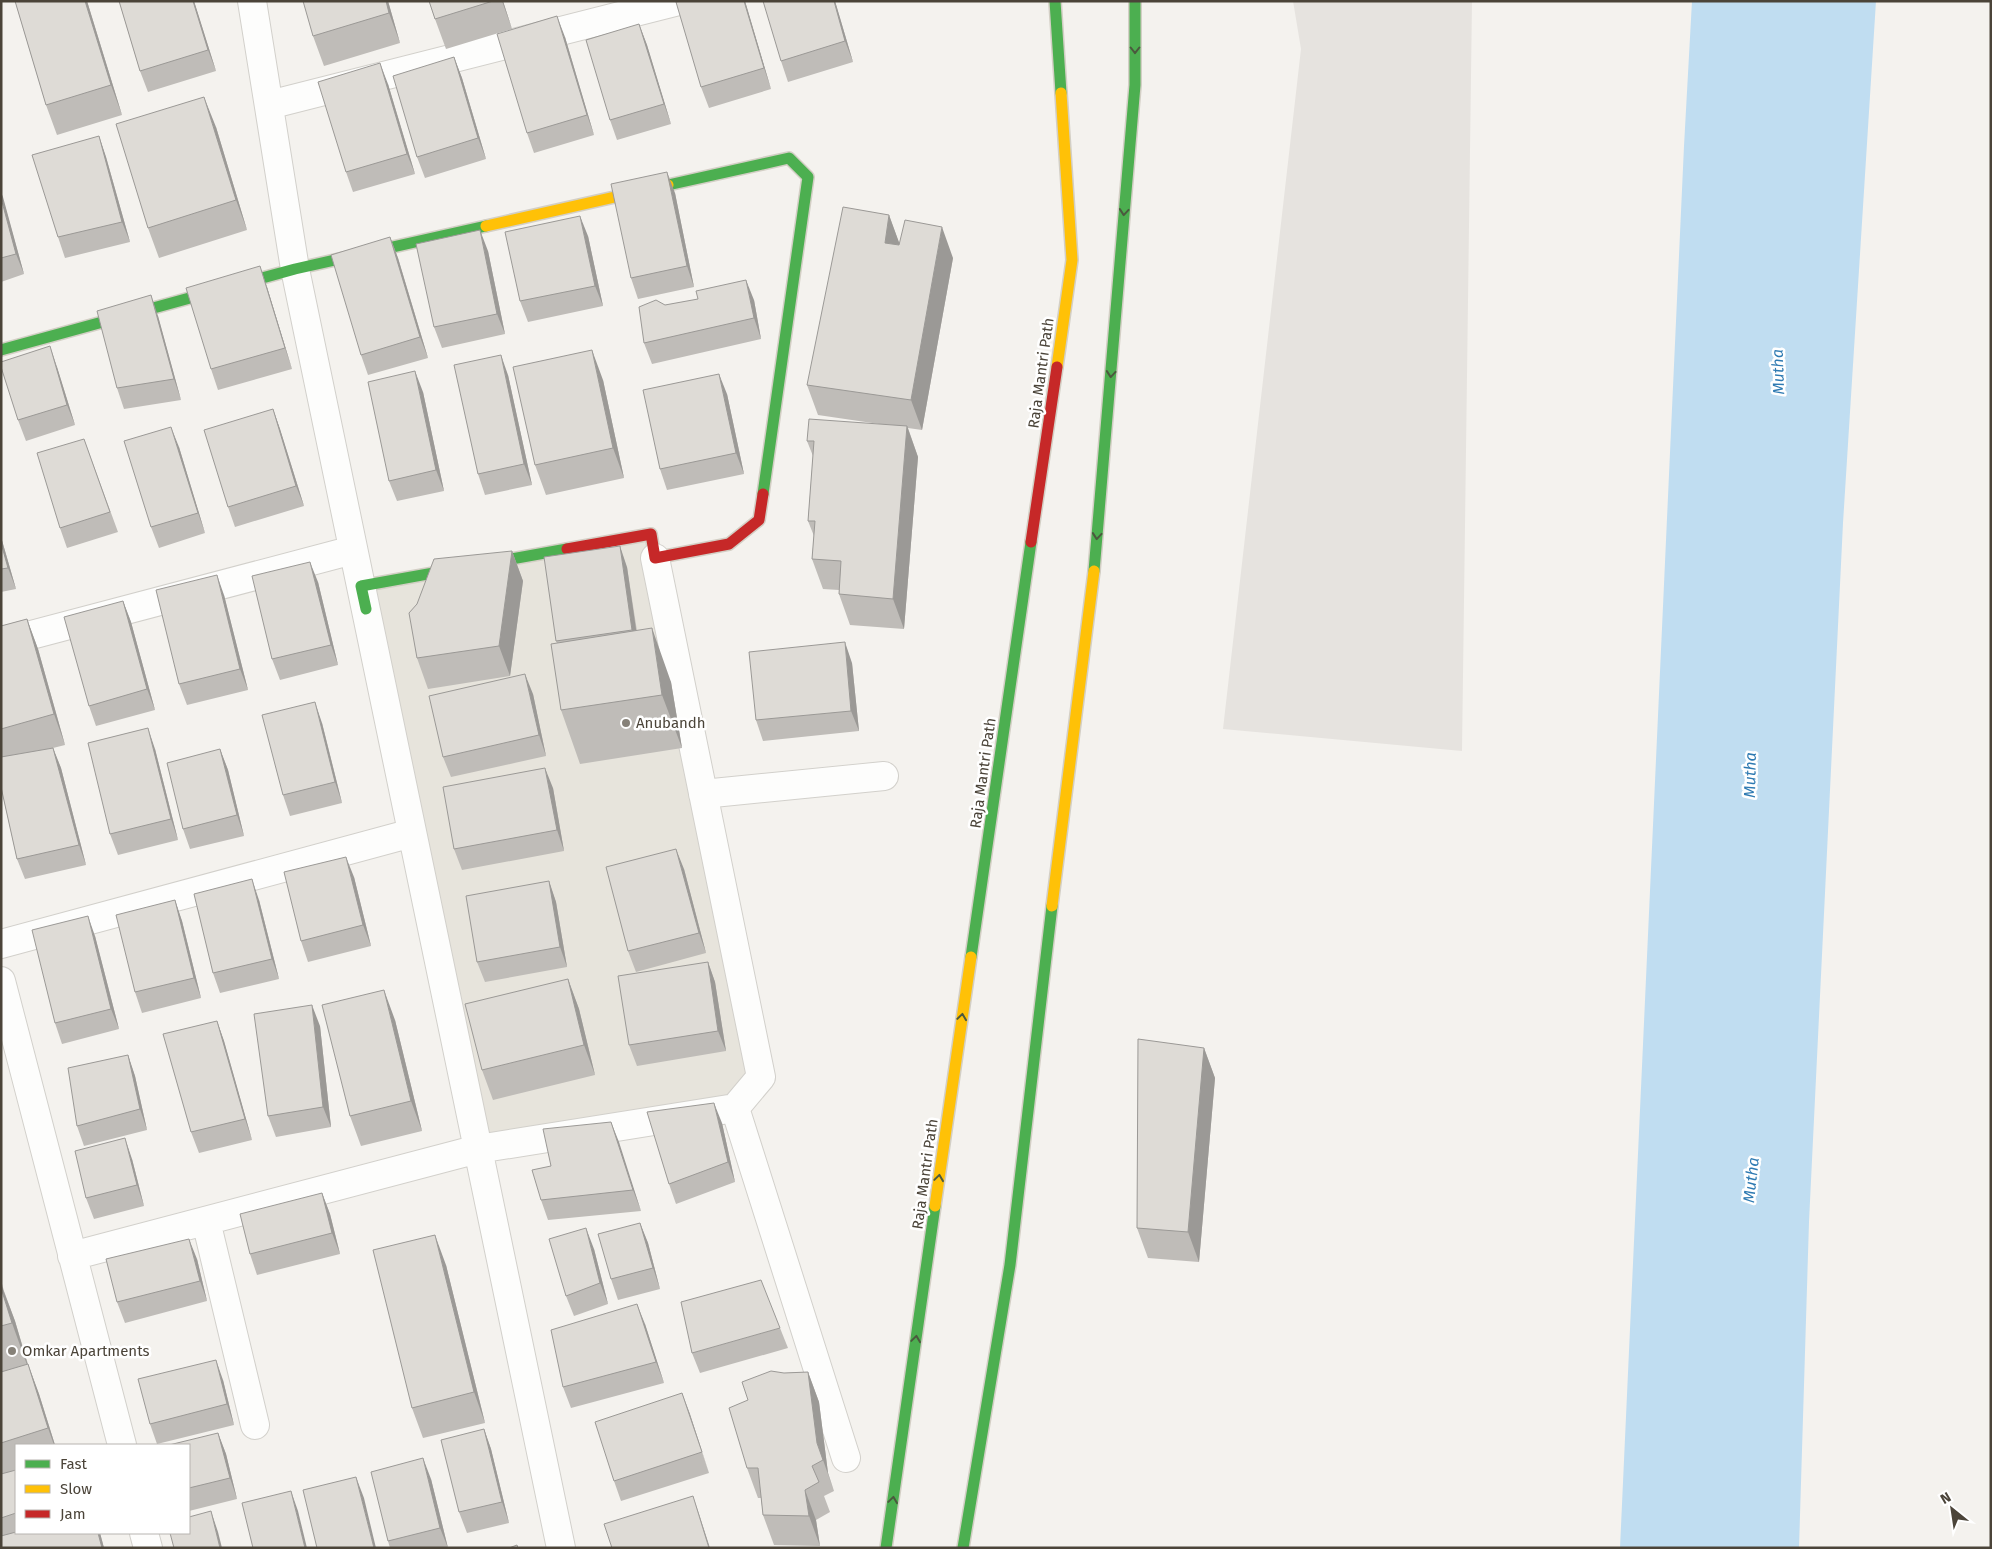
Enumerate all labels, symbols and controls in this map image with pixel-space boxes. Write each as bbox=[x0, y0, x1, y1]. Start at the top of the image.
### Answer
one-way arrow bbox=[1130, 46, 1140, 54]
one-way arrow bbox=[1119, 208, 1130, 216]
street label: Raja Mantri Path bbox=[1024, 317, 1058, 429]
water label: Mutha bbox=[1768, 349, 1788, 395]
one-way arrow bbox=[1105, 370, 1116, 378]
one-way arrow bbox=[1092, 532, 1103, 540]
place label: Anubandh bbox=[636, 714, 706, 732]
marker: Anubandh bbox=[620, 717, 632, 729]
street label: Raja Mantri Path bbox=[966, 717, 1000, 829]
water label: Mutha bbox=[1740, 752, 1760, 798]
one-way arrow bbox=[957, 1013, 967, 1021]
street label: Raja Mantri Path bbox=[908, 1118, 942, 1230]
water label: Mutha bbox=[1739, 1156, 1763, 1204]
one-way arrow bbox=[933, 1174, 944, 1182]
one-way arrow bbox=[910, 1334, 921, 1342]
place label: Omkar Apartments bbox=[22, 1342, 150, 1360]
marker: Omkar Apartments bbox=[6, 1345, 18, 1357]
legend bbox=[15, 1444, 190, 1534]
text: Fast bbox=[60, 1455, 87, 1473]
text: Slow bbox=[60, 1480, 92, 1498]
north arrow bbox=[1927, 1484, 1977, 1534]
text: N bbox=[1937, 1488, 1954, 1508]
one-way arrow bbox=[887, 1495, 897, 1504]
text: Jam bbox=[60, 1505, 86, 1523]

